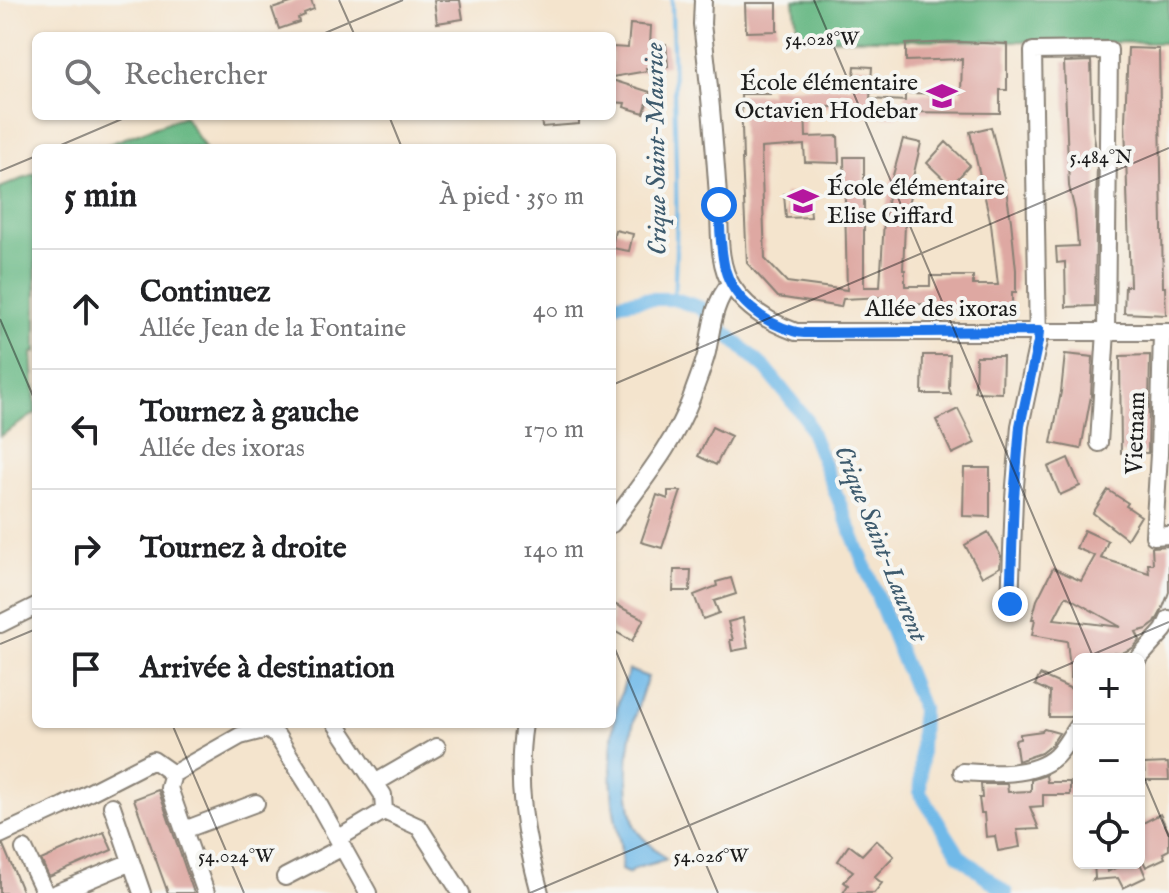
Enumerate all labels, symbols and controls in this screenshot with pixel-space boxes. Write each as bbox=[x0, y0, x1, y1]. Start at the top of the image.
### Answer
text: 54.028°W bbox=[785, 27, 860, 52]
search box bbox=[32, 32, 616, 120]
water label: Crique Saint-Maurice bbox=[638, 42, 675, 256]
icon: search bbox=[60, 54, 104, 98]
text: Rechercher bbox=[124, 57, 268, 95]
place label: École élémentaire Octavien Hodebar bbox=[734, 68, 918, 127]
school or university icon: École élémentaire Octavien Hodebar bbox=[925, 79, 959, 113]
text: 5.484°N bbox=[1070, 145, 1132, 170]
place label: École élémentaire Elise Giffard bbox=[827, 173, 1005, 232]
text: 5 min bbox=[64, 175, 137, 218]
text: À pied · 350 m bbox=[439, 180, 584, 213]
school or university icon: École élémentaire Elise Giffard bbox=[786, 184, 820, 218]
route start bbox=[701, 187, 737, 223]
text: Continuez bbox=[140, 274, 271, 312]
icon: ahead bbox=[64, 287, 108, 331]
text: 40 m bbox=[533, 293, 584, 326]
street label: Allée des ixoras bbox=[864, 294, 1017, 325]
text: Allée Jean de la Fontaine bbox=[140, 312, 406, 345]
street label: Vietnam bbox=[1120, 391, 1153, 476]
text: Tournez à gauche bbox=[140, 394, 359, 432]
icon: left bbox=[64, 407, 108, 451]
text: 170 m bbox=[524, 413, 584, 446]
text: Allée des ixoras bbox=[140, 432, 305, 465]
water label: Crique Saint-Laurent bbox=[826, 441, 936, 648]
icon: right bbox=[64, 527, 108, 571]
text: Tournez à droite bbox=[140, 530, 347, 568]
text: 140 m bbox=[523, 533, 584, 566]
route end bbox=[992, 586, 1028, 622]
icon: arrive bbox=[64, 647, 108, 691]
text: Arrivée à destination bbox=[140, 650, 395, 688]
map controls bbox=[1073, 653, 1145, 869]
button: + bbox=[1073, 653, 1145, 725]
button: − bbox=[1073, 725, 1145, 797]
button: locate bbox=[1073, 797, 1145, 869]
text: 54.024°W bbox=[198, 844, 275, 869]
text: 54.026°W bbox=[674, 844, 749, 869]

